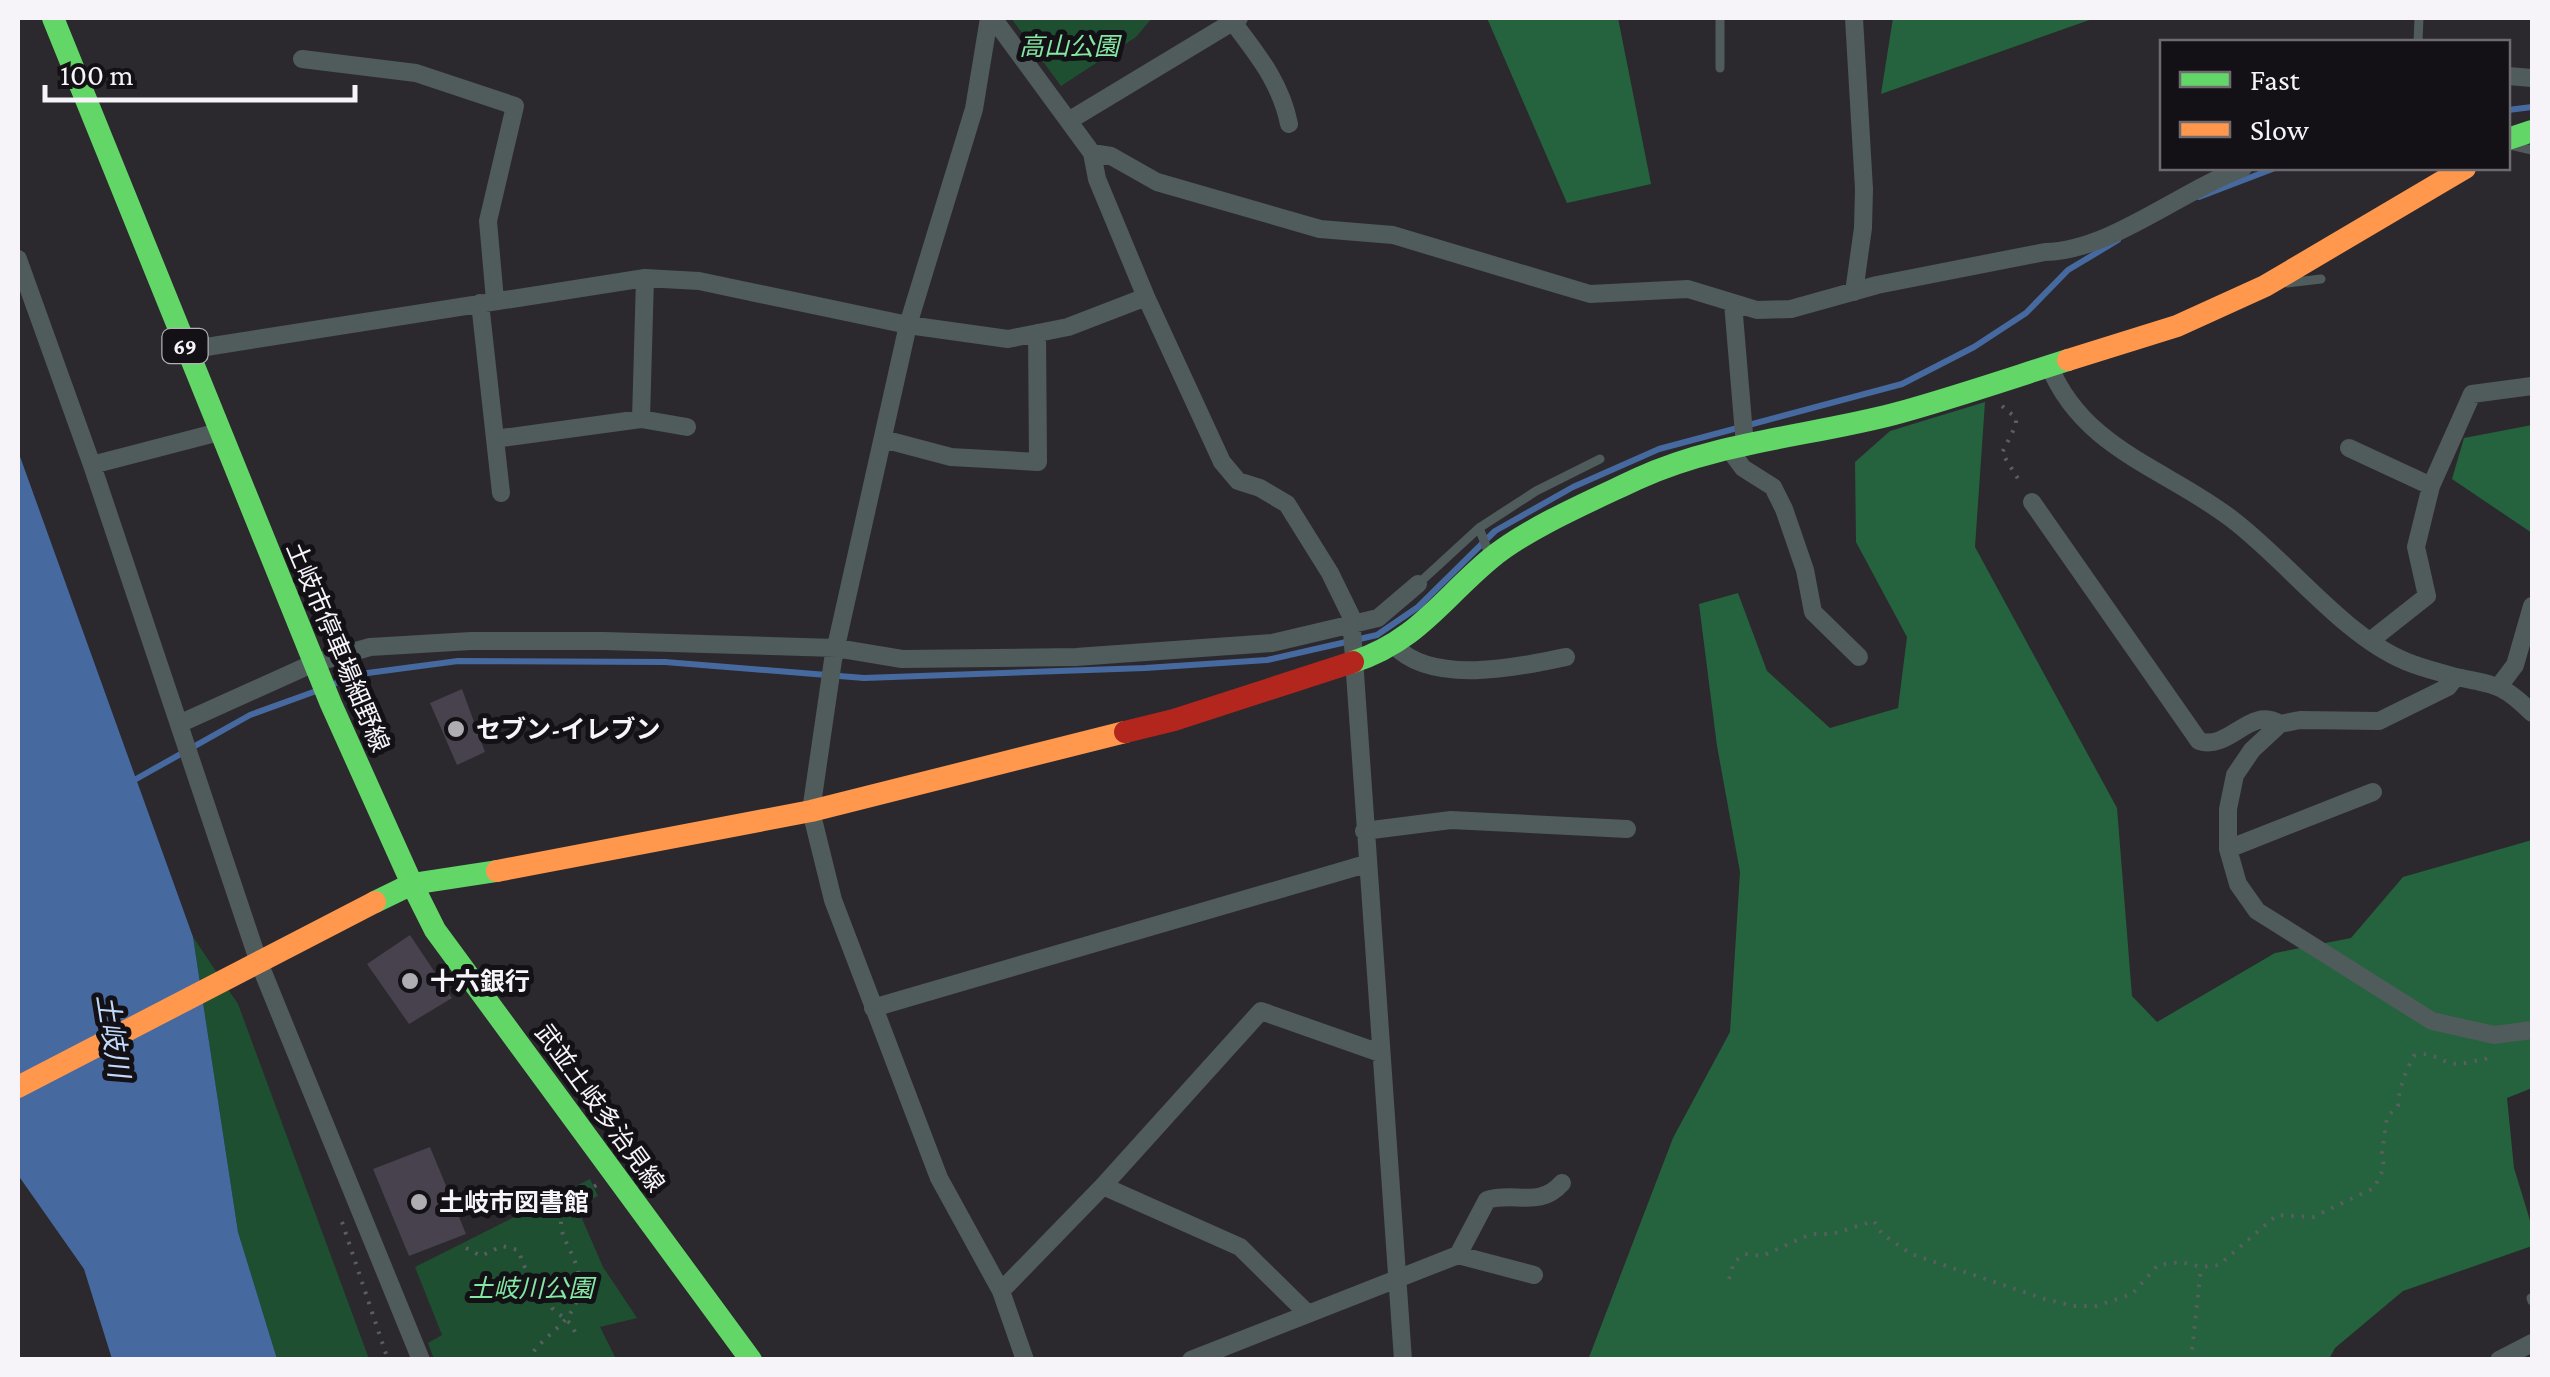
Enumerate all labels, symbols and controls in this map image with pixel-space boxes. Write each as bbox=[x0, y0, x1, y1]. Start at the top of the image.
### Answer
park label: 高山公園 bbox=[1019, 33, 1122, 60]
scale bar bbox=[45, 40, 355, 102]
legend bbox=[2160, 40, 2510, 170]
text: 100 m bbox=[60, 58, 134, 91]
text: Fast bbox=[2250, 63, 2301, 96]
text: Slow bbox=[2250, 113, 2310, 146]
road number: 69 bbox=[162, 329, 208, 363]
street label: 土岐市停車場細野線 bbox=[282, 538, 394, 756]
place label: セブン-イレブン bbox=[476, 716, 661, 743]
marker: セブン-イレブン bbox=[445, 718, 467, 740]
place label: 十六銀行 bbox=[430, 968, 530, 995]
marker: 十六銀行 bbox=[399, 970, 421, 992]
water label: 土岐川 bbox=[91, 992, 135, 1083]
street label: 武並土岐多治見線 bbox=[530, 1019, 670, 1197]
place label: 土岐市図書館 bbox=[439, 1189, 589, 1216]
marker: 土岐市図書館 bbox=[408, 1191, 430, 1213]
park label: 土岐川公園 bbox=[468, 1275, 596, 1302]

